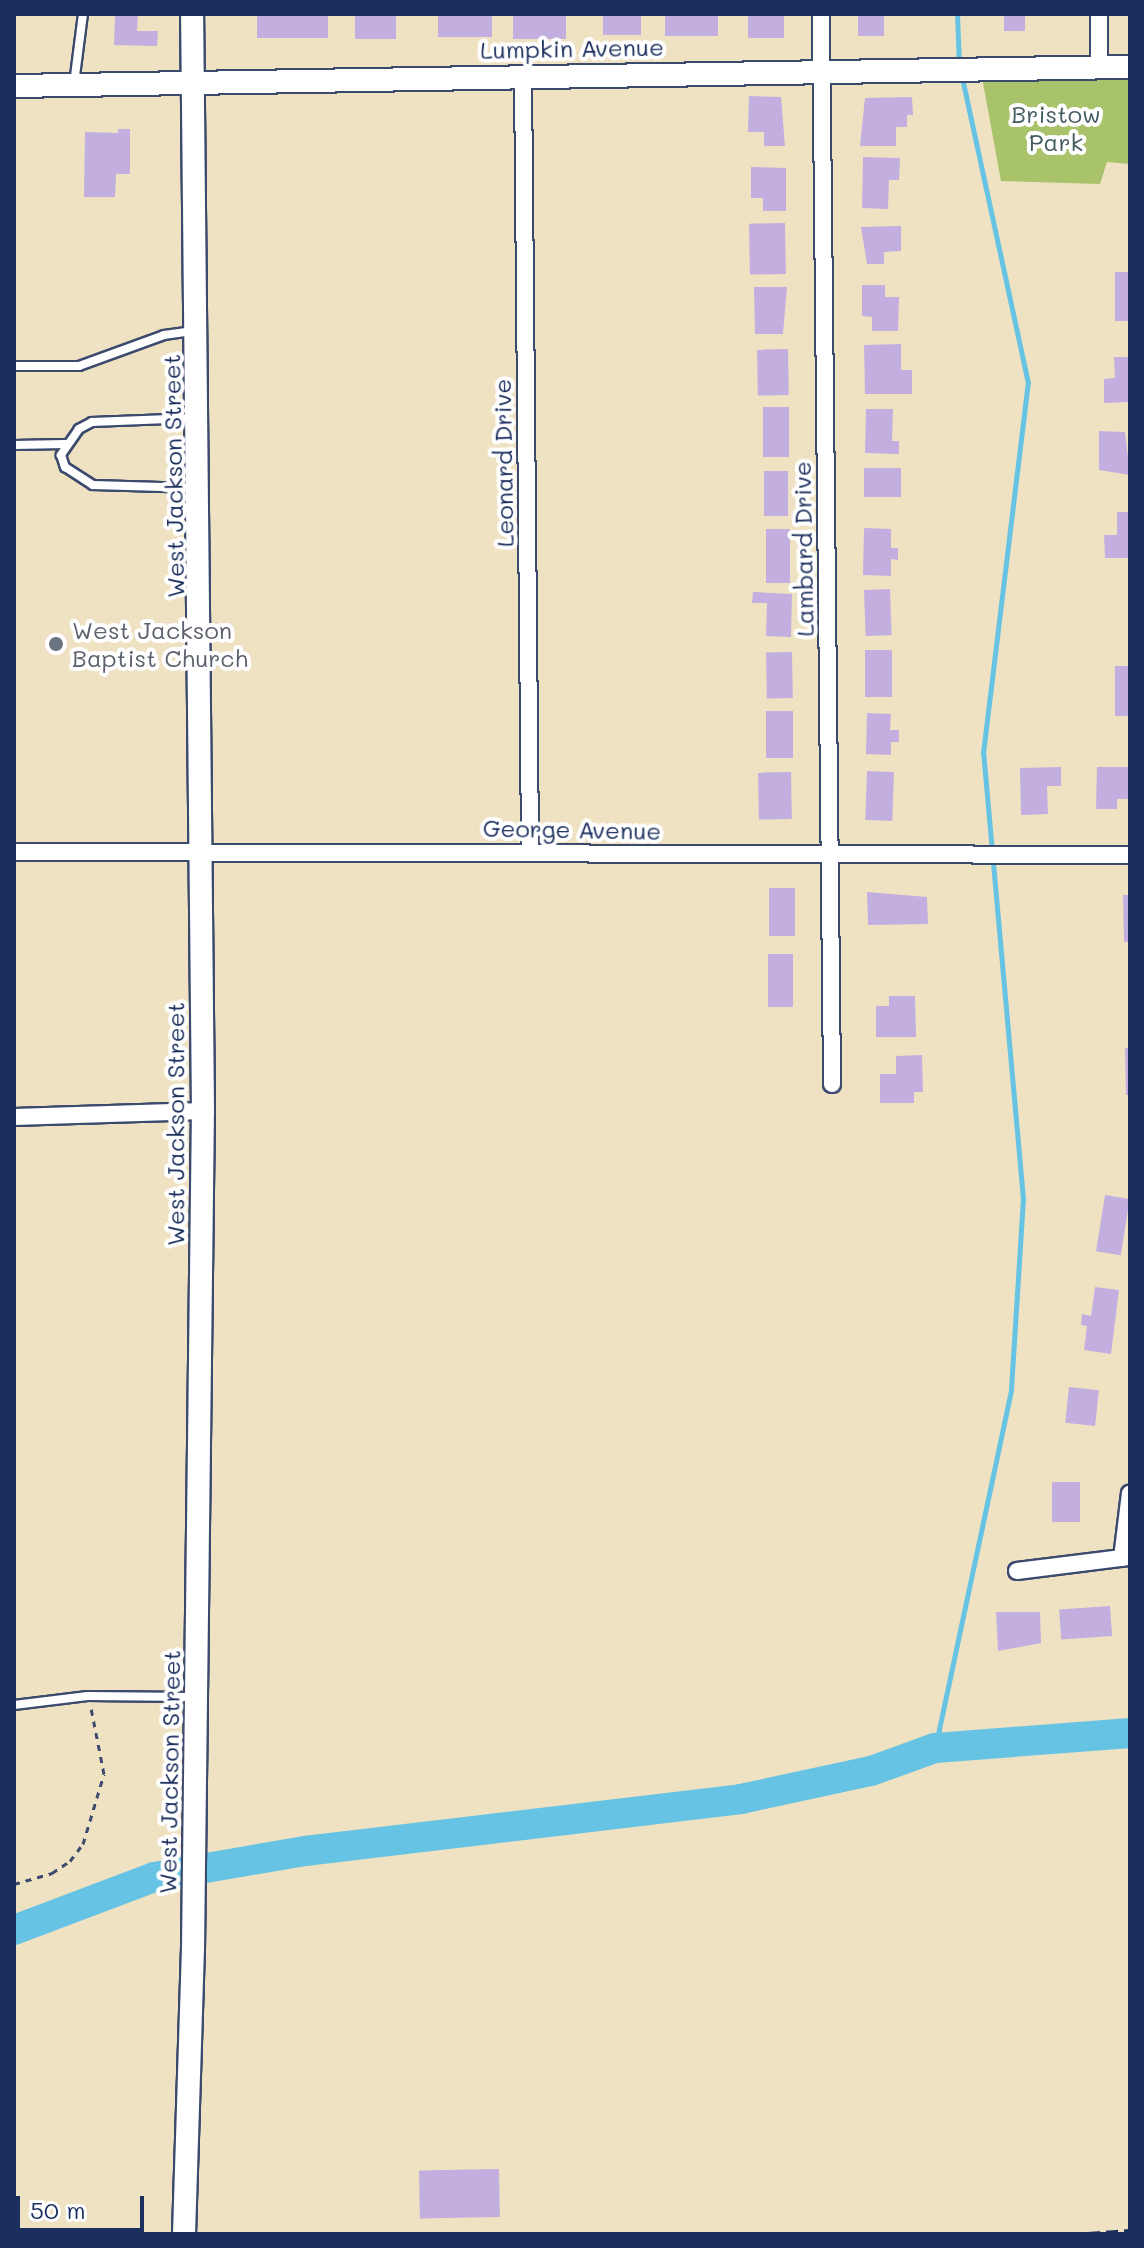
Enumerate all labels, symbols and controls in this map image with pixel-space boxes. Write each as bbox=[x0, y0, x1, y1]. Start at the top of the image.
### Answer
street label: Lumpkin Avenue bbox=[480, 32, 664, 64]
park label: Bristow Park bbox=[1011, 100, 1101, 156]
street label: West Jackson Street bbox=[156, 354, 190, 598]
street label: Leonard Drive bbox=[487, 379, 519, 547]
street label: Lambard Drive bbox=[787, 461, 819, 637]
place label: West Jackson Baptist Church bbox=[72, 616, 248, 672]
marker: West Jackson Baptist Church bbox=[47, 635, 65, 653]
street label: George Avenue bbox=[483, 813, 661, 845]
street label: West Jackson Street bbox=[161, 1002, 189, 1246]
street label: West Jackson Street bbox=[152, 1650, 186, 1894]
scale bar bbox=[20, 2180, 148, 2230]
text: 50 m bbox=[30, 2194, 86, 2225]

